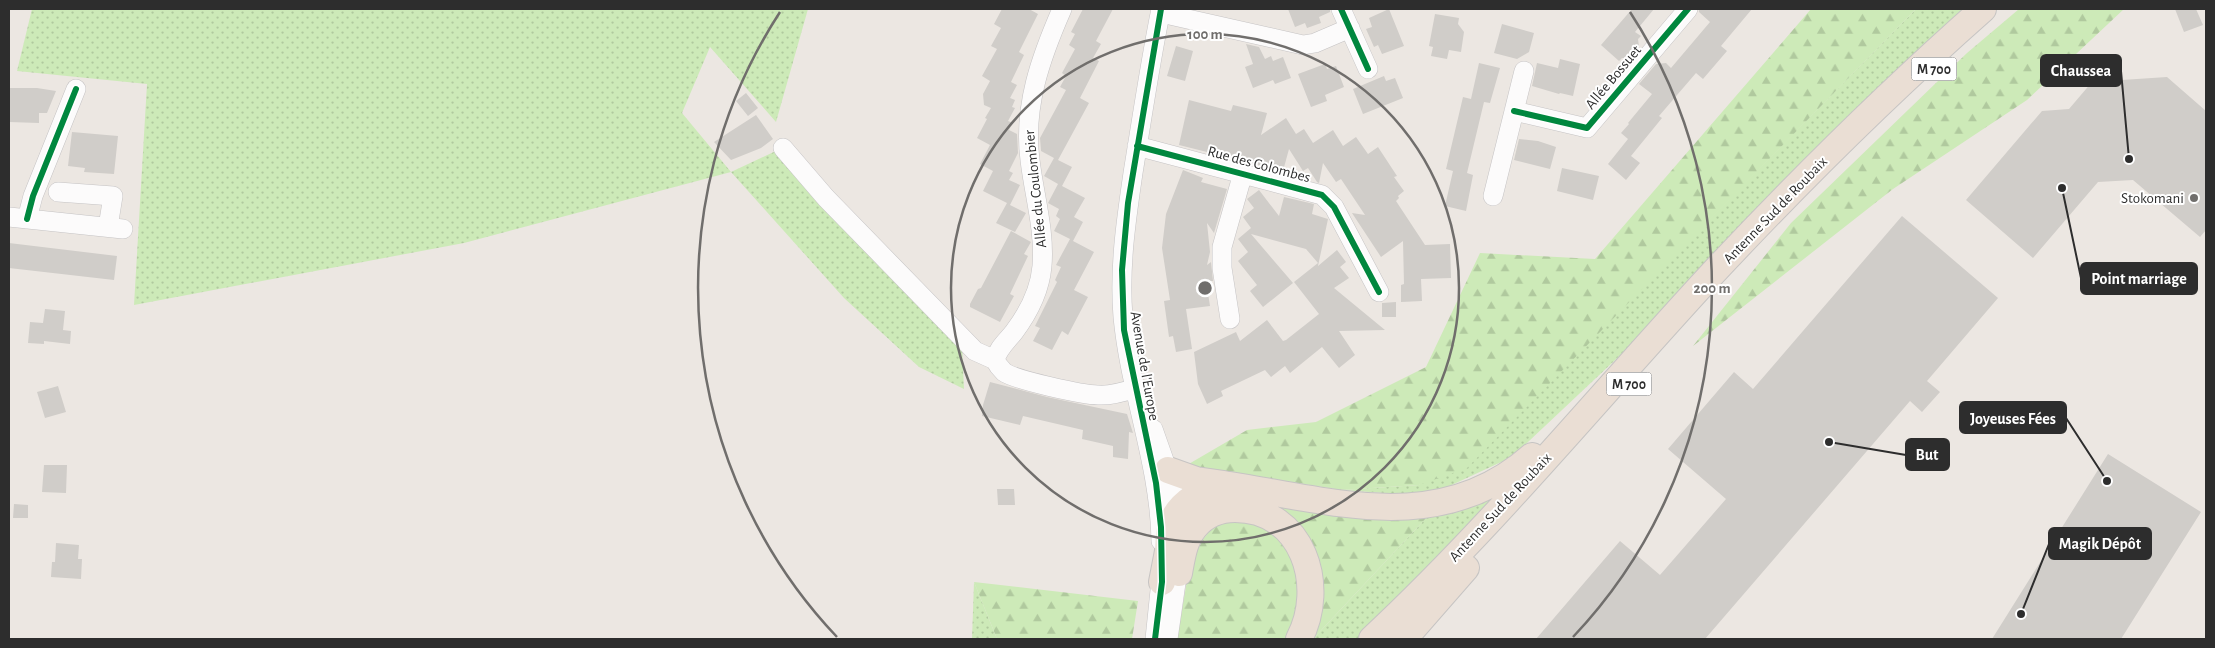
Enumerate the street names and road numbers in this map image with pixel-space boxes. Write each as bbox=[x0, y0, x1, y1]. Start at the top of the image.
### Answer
street label: Allée Bossuet bbox=[1583, 42, 1644, 112]
road number: M 700 bbox=[1912, 58, 1956, 80]
street label: Allée du Coulombier bbox=[1022, 129, 1049, 249]
street label: Rue des Colombes bbox=[1206, 144, 1312, 185]
street label: Antenne Sud de Roubaix bbox=[1721, 154, 1830, 267]
street label: Avenue de l'Europe bbox=[1128, 310, 1162, 422]
road number: M 700 bbox=[1606, 372, 1652, 396]
street label: Antenne Sud de Roubaix bbox=[1446, 450, 1555, 564]

